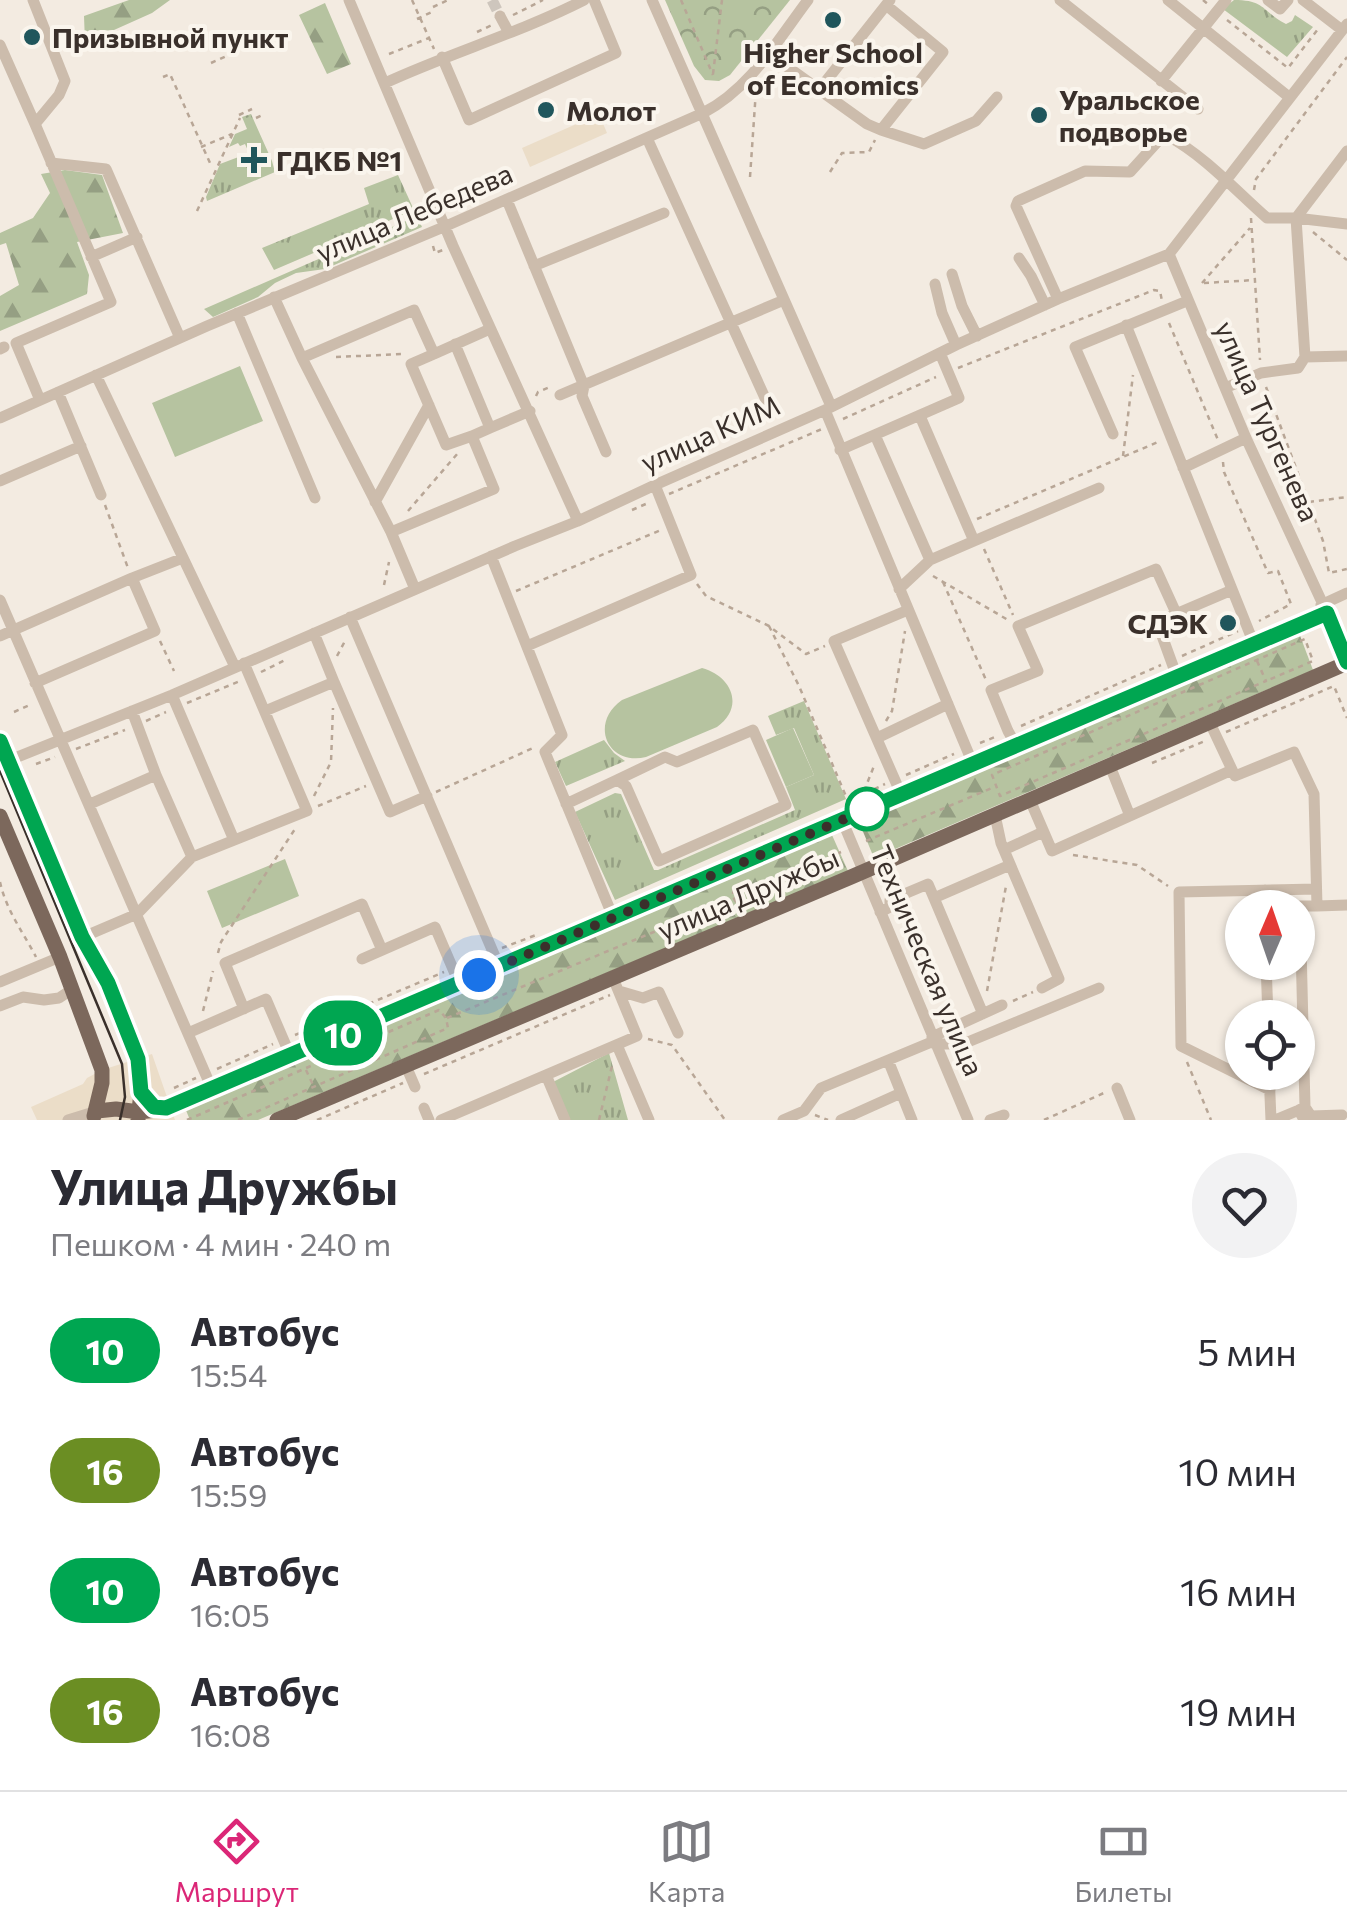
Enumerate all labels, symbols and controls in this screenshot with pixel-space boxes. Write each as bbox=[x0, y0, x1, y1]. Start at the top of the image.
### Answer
marker: Higher School of Economics bbox=[822, 9, 844, 31]
place label: Призывной пункт bbox=[52, 20, 288, 54]
marker: Призывной пункт bbox=[21, 26, 43, 48]
place label: Higher School of Economics bbox=[743, 35, 923, 101]
place label: Уральское подворье bbox=[1059, 82, 1200, 148]
place label: Молот bbox=[566, 93, 656, 127]
marker: Молот bbox=[535, 99, 557, 121]
marker: Уральское подворье bbox=[1028, 104, 1050, 126]
place label: ГДКБ №1 bbox=[276, 143, 402, 177]
marker: ГДКБ №1 bbox=[241, 147, 267, 173]
street label: улица Лебедева bbox=[311, 155, 517, 269]
street label: улица Тургенева bbox=[1209, 315, 1327, 527]
street label: улица КИМ bbox=[635, 387, 785, 479]
place label: СДЭК bbox=[1127, 606, 1208, 640]
marker: СДЭК bbox=[1217, 612, 1239, 634]
unlabelled marker bbox=[846, 788, 888, 830]
street label: улица Дружбы bbox=[652, 839, 844, 947]
street label: Техническая улица bbox=[864, 840, 992, 1080]
north arrow bbox=[1225, 890, 1315, 980]
map controls bbox=[1225, 890, 1315, 1090]
your location bbox=[454, 950, 504, 1000]
line badge: 10 bbox=[298, 1000, 388, 1066]
button: locate bbox=[1225, 1000, 1315, 1090]
text: 10 bbox=[323, 1012, 363, 1055]
button: heart bbox=[1192, 1153, 1297, 1258]
text: Улица Дружбы bbox=[50, 1156, 398, 1215]
text: Пешком · 4 мин · 240 m bbox=[50, 1223, 391, 1263]
text: Автобус bbox=[190, 1307, 340, 1354]
text: 5 мин bbox=[1197, 1327, 1297, 1374]
text: 10 bbox=[85, 1329, 125, 1372]
text: 15:54 bbox=[190, 1354, 267, 1394]
text: Автобус bbox=[190, 1427, 340, 1474]
text: 10 мин bbox=[1178, 1447, 1297, 1494]
text: 16 bbox=[86, 1449, 124, 1492]
text: 15:59 bbox=[190, 1474, 267, 1514]
text: Автобус bbox=[190, 1547, 340, 1594]
text: 16 мин bbox=[1180, 1567, 1297, 1614]
text: 10 bbox=[85, 1569, 125, 1612]
text: 16:05 bbox=[190, 1594, 270, 1634]
text: Автобус bbox=[190, 1667, 340, 1714]
text: 19 мин bbox=[1180, 1687, 1297, 1734]
text: 16 bbox=[86, 1689, 124, 1732]
text: 16:08 bbox=[190, 1714, 271, 1754]
tab: Маршрут bbox=[175, 1814, 299, 1908]
tab: Карта bbox=[648, 1814, 725, 1908]
tab: Билеты bbox=[1074, 1814, 1172, 1908]

